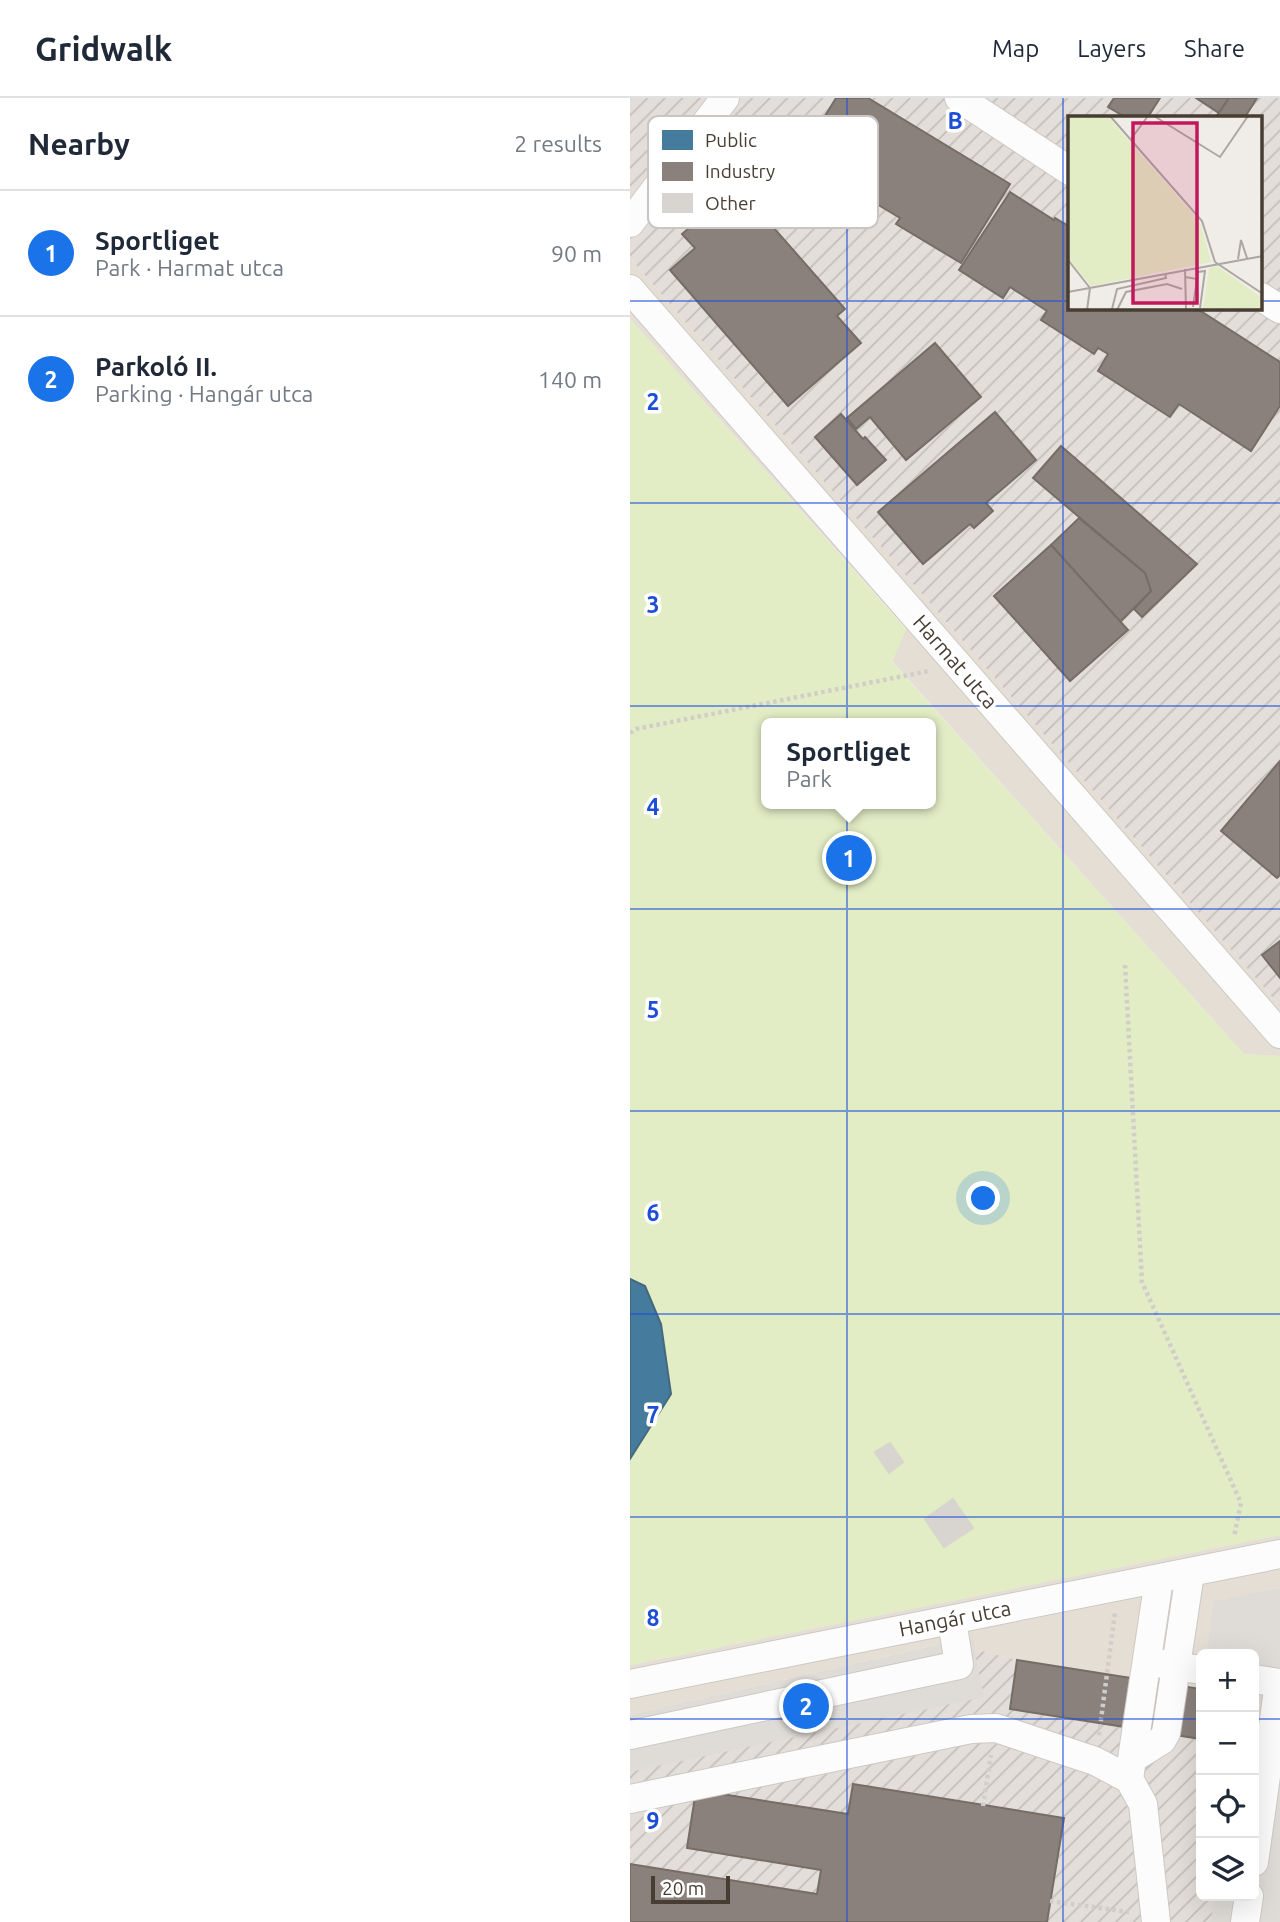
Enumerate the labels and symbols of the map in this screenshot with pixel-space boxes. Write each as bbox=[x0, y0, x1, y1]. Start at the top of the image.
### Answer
text: B bbox=[947, 108, 963, 133]
legend bbox=[648, 116, 878, 228]
inset map bbox=[1068, 116, 1262, 310]
text: Public bbox=[705, 129, 757, 151]
text: Industry bbox=[705, 160, 775, 182]
text: Other bbox=[705, 192, 756, 214]
text: 2 bbox=[647, 389, 659, 414]
text: 3 bbox=[647, 592, 659, 617]
street label: Harmat utca bbox=[909, 610, 1003, 713]
text: 4 bbox=[647, 794, 660, 819]
pin: 1 bbox=[826, 832, 872, 884]
text: 5 bbox=[647, 997, 659, 1022]
your location bbox=[966, 1181, 1000, 1215]
text: 6 bbox=[647, 1200, 660, 1225]
text: 7 bbox=[647, 1402, 659, 1427]
street label: Hangár utca bbox=[897, 1595, 1013, 1641]
text: 8 bbox=[647, 1605, 659, 1630]
pin: 2 bbox=[783, 1680, 829, 1732]
text: 9 bbox=[647, 1808, 659, 1833]
scale bar bbox=[651, 1873, 730, 1905]

